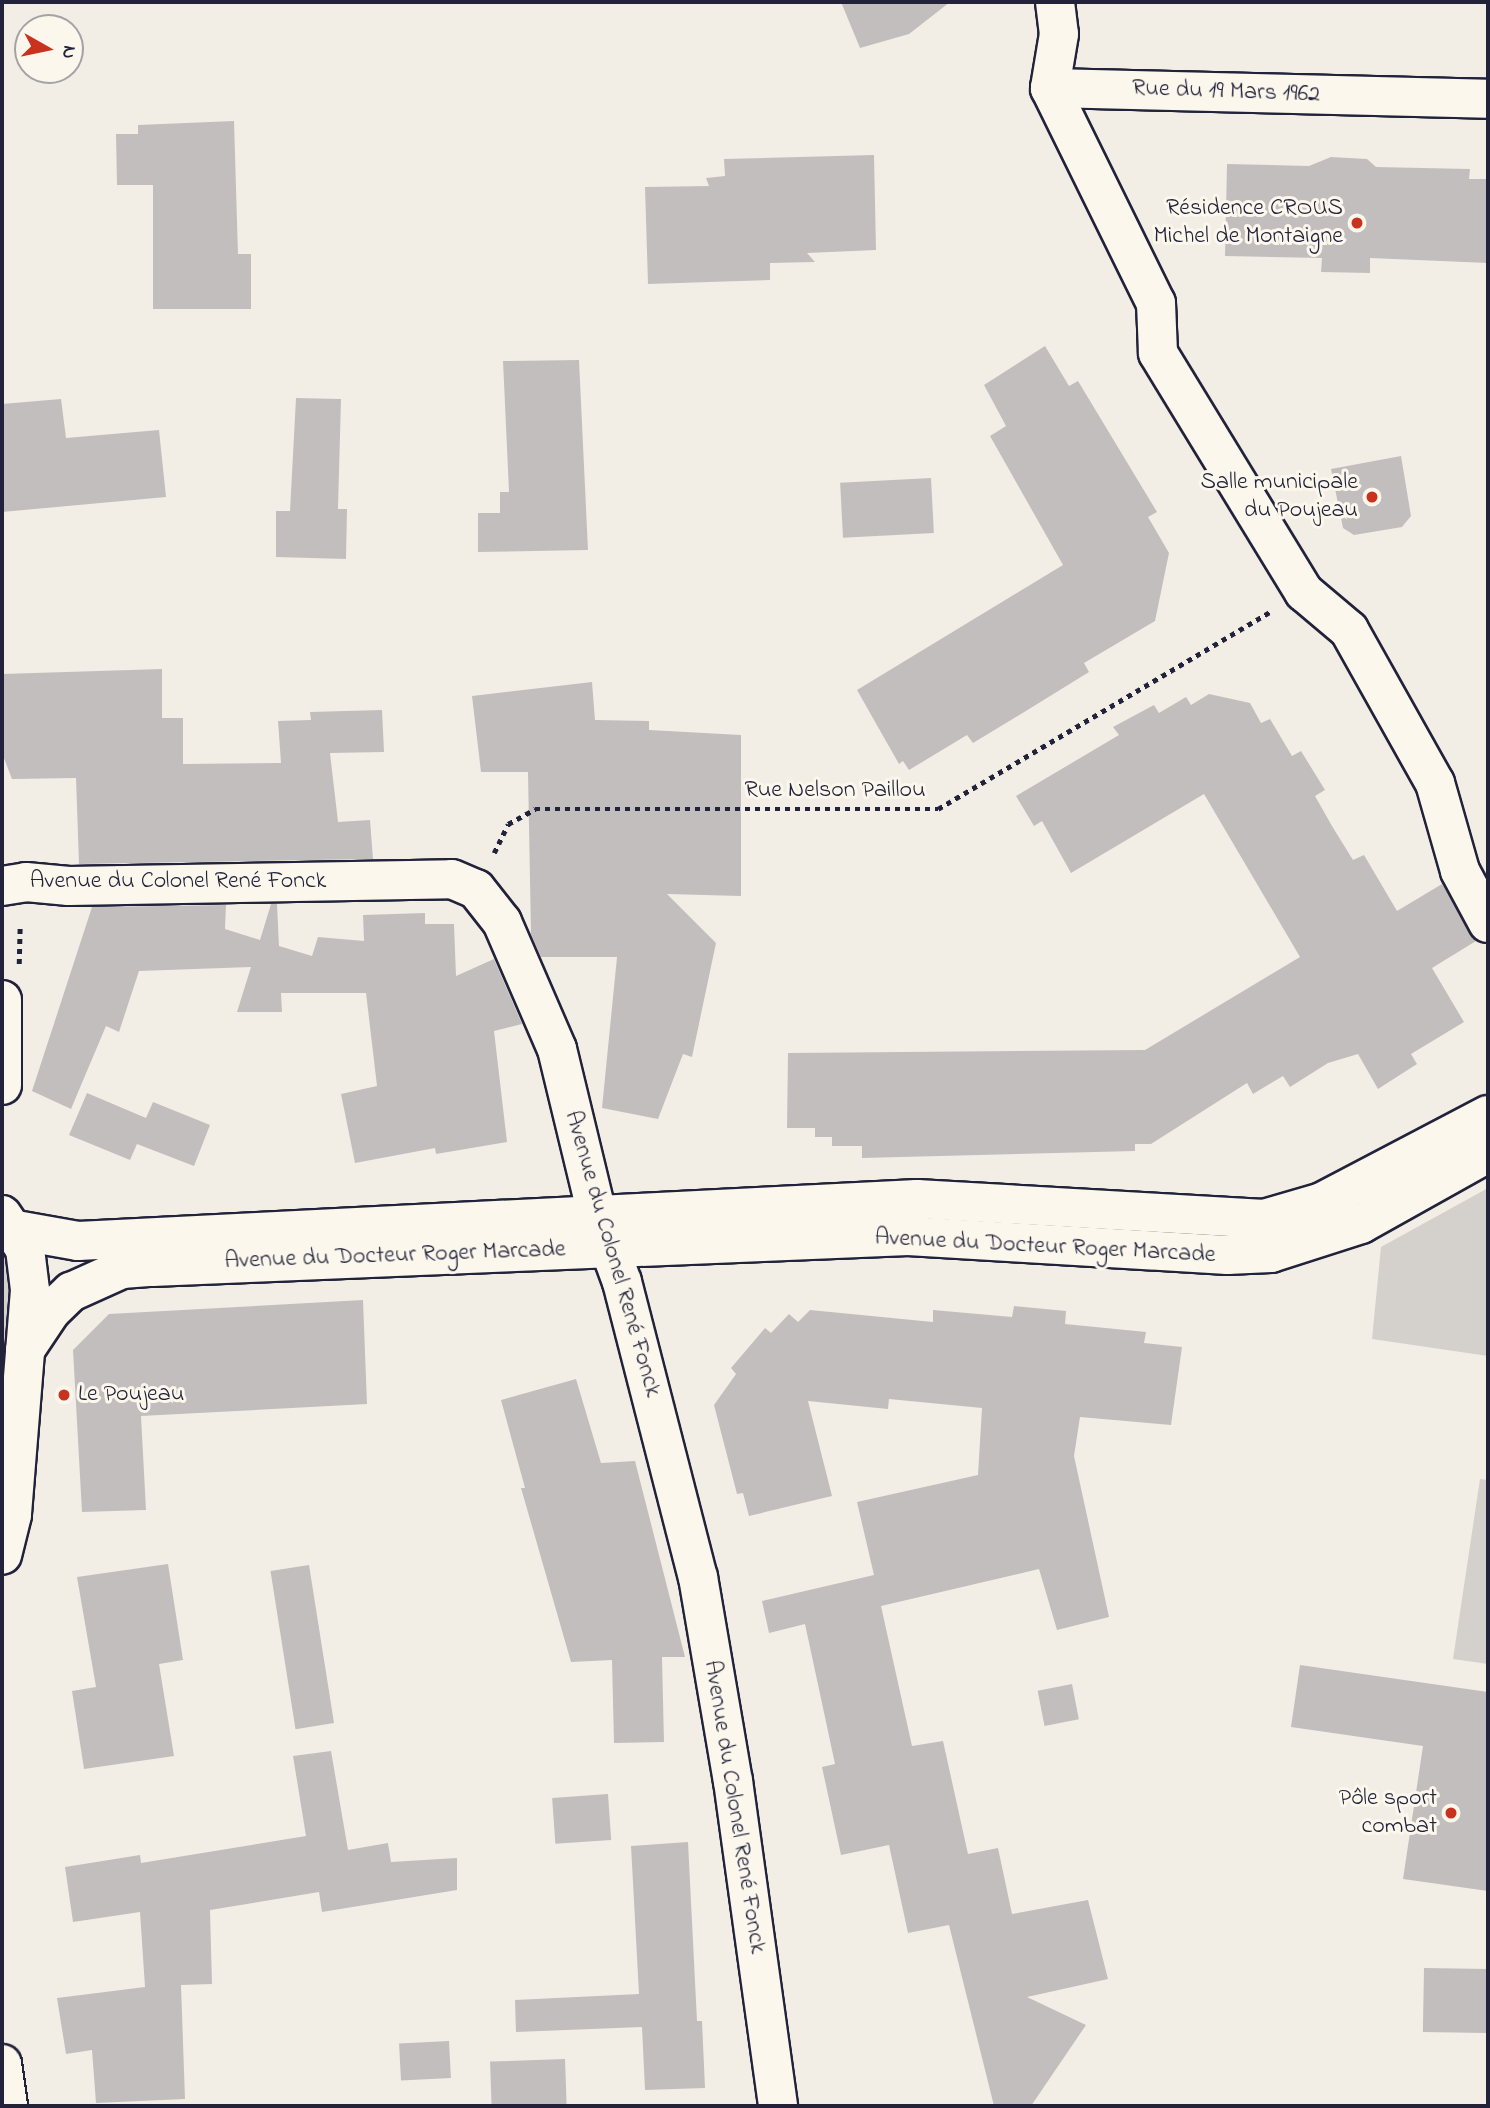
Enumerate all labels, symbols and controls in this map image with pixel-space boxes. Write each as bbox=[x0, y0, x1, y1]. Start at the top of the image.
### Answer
north arrow bbox=[14, 14, 84, 84]
text: N bbox=[54, 44, 83, 60]
street label: Rue du 19 Mars 1962 bbox=[1131, 74, 1321, 110]
place label: Résidence CROUS Michel de Montaigne bbox=[1153, 195, 1343, 251]
marker: Résidence CROUS Michel de Montaigne bbox=[1349, 215, 1365, 231]
place label: Salle municipale du Poujeau bbox=[1201, 469, 1358, 525]
marker: Salle municipale du Poujeau bbox=[1364, 489, 1380, 505]
street label: Rue Nelson Paillou bbox=[744, 777, 926, 805]
street label: Avenue du Colonel René Fonck bbox=[30, 868, 326, 896]
street label: Avenue du Colonel René Fonck bbox=[557, 1108, 667, 1400]
street label: Avenue du Docteur Roger Marcade bbox=[874, 1224, 1216, 1270]
street label: Avenue du Docteur Roger Marcade bbox=[224, 1236, 566, 1276]
place label: Le Poujeau bbox=[78, 1381, 184, 1409]
marker: Le Poujeau bbox=[56, 1387, 72, 1403]
street label: Avenue du Colonel René Fonck bbox=[697, 1658, 771, 1956]
place label: Pôle sport combat bbox=[1339, 1785, 1437, 1841]
marker: Pôle sport combat bbox=[1443, 1805, 1459, 1821]

